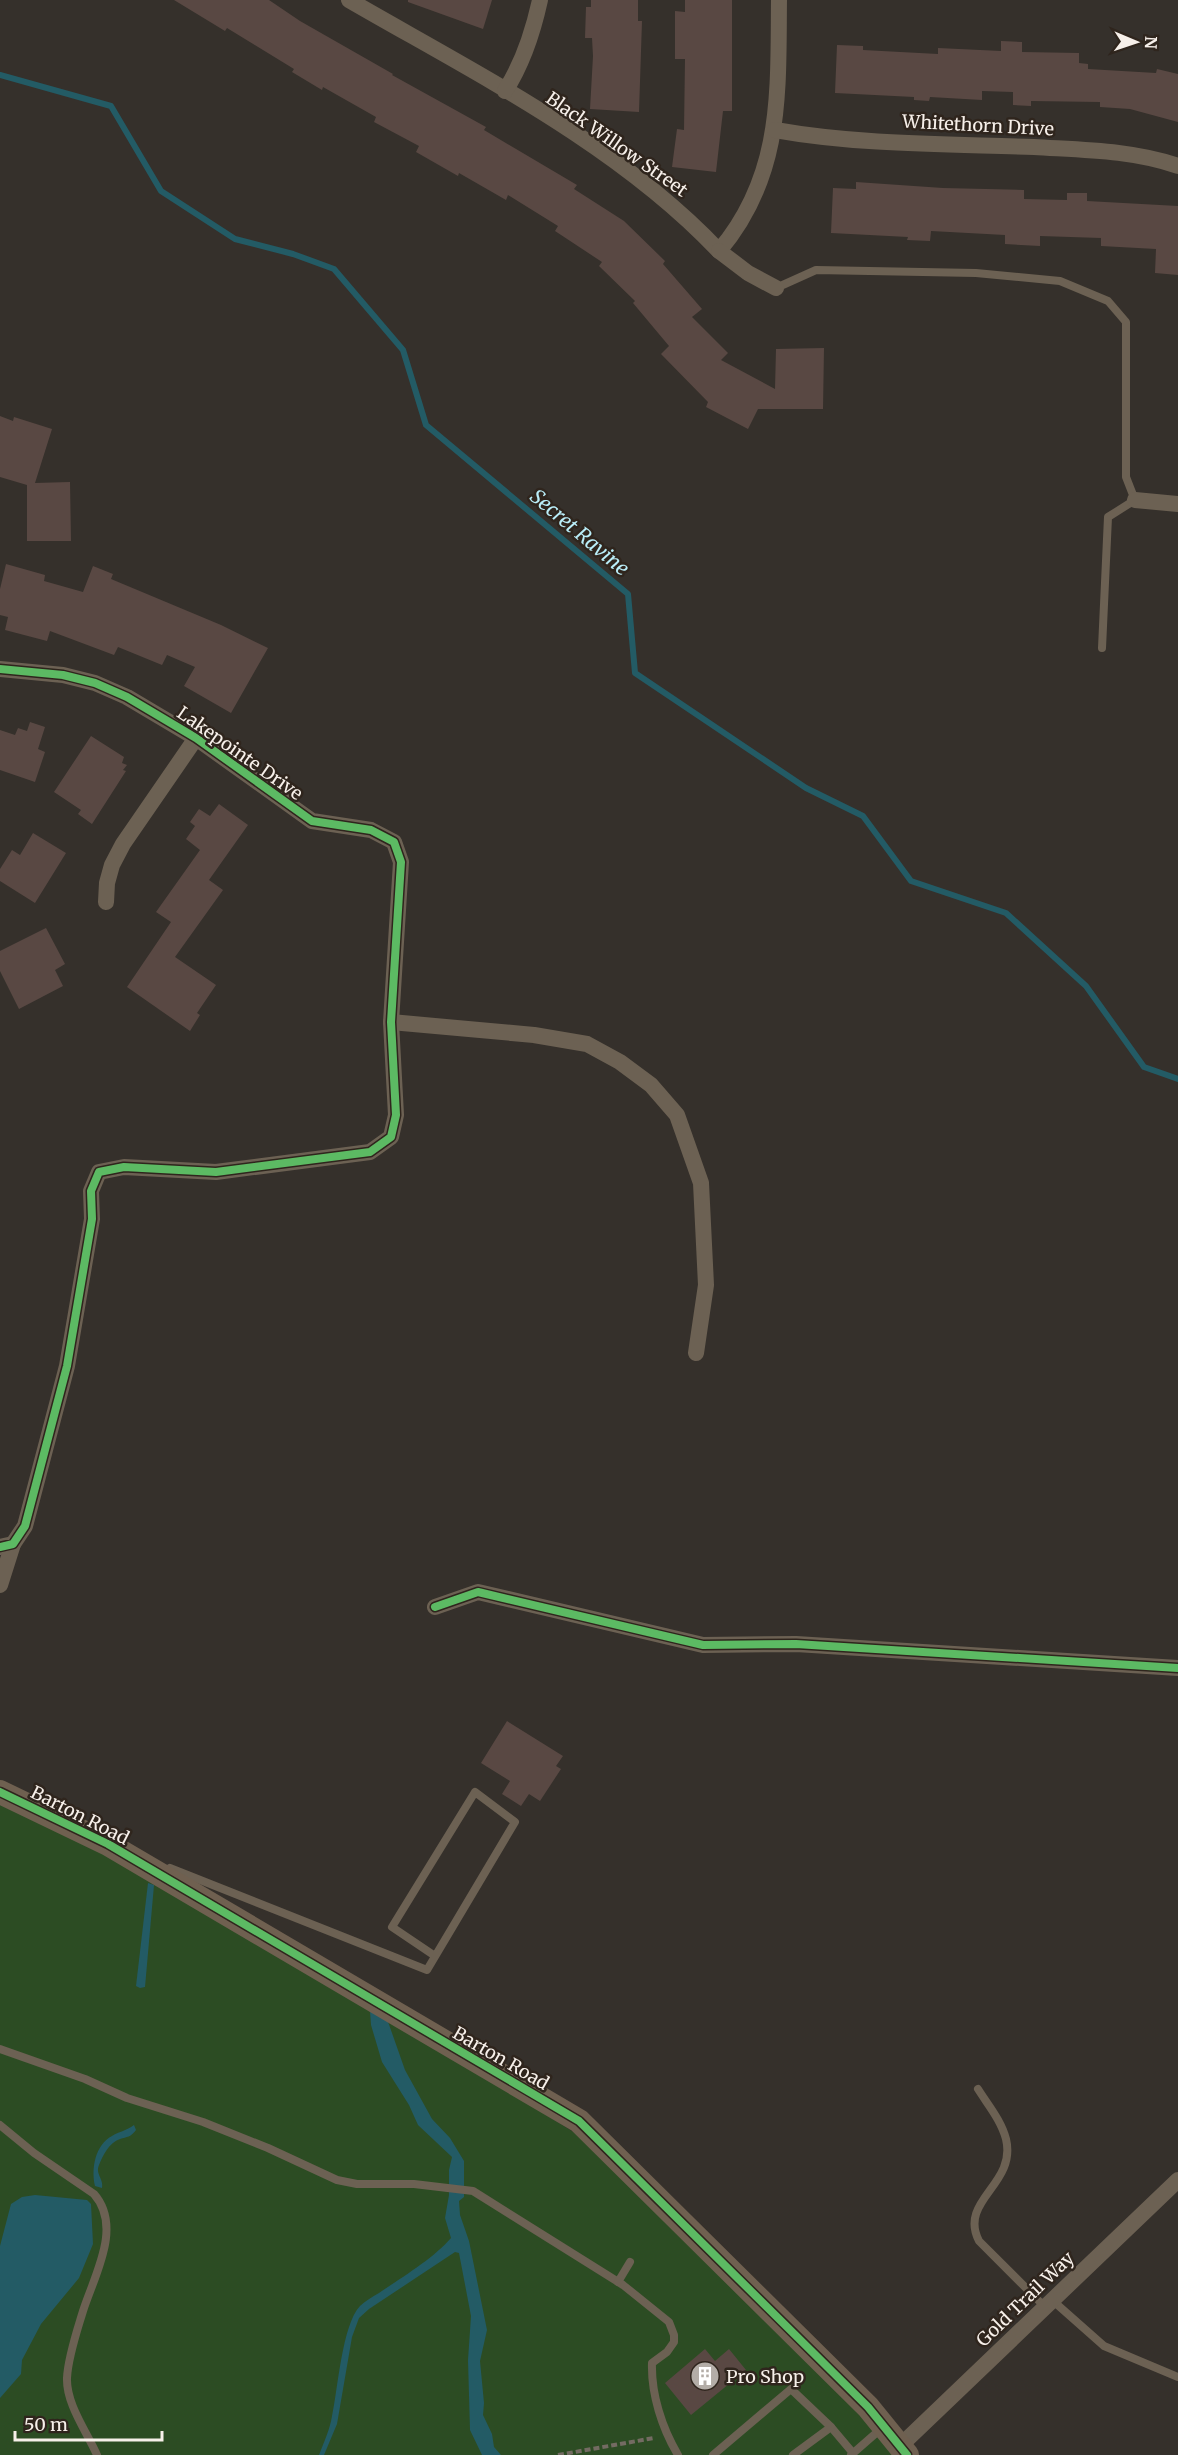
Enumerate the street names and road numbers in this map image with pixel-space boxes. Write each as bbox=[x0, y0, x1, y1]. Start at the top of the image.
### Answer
street label: Black Willow Street bbox=[542, 86, 692, 202]
street label: Whitethorn Drive bbox=[900, 109, 1055, 140]
street label: Lakepointe Drive bbox=[173, 701, 307, 805]
street label: Barton Road bbox=[27, 1780, 133, 1850]
street label: Barton Road bbox=[449, 2021, 553, 2095]
street label: Gold Trail Way bbox=[971, 2246, 1079, 2351]

